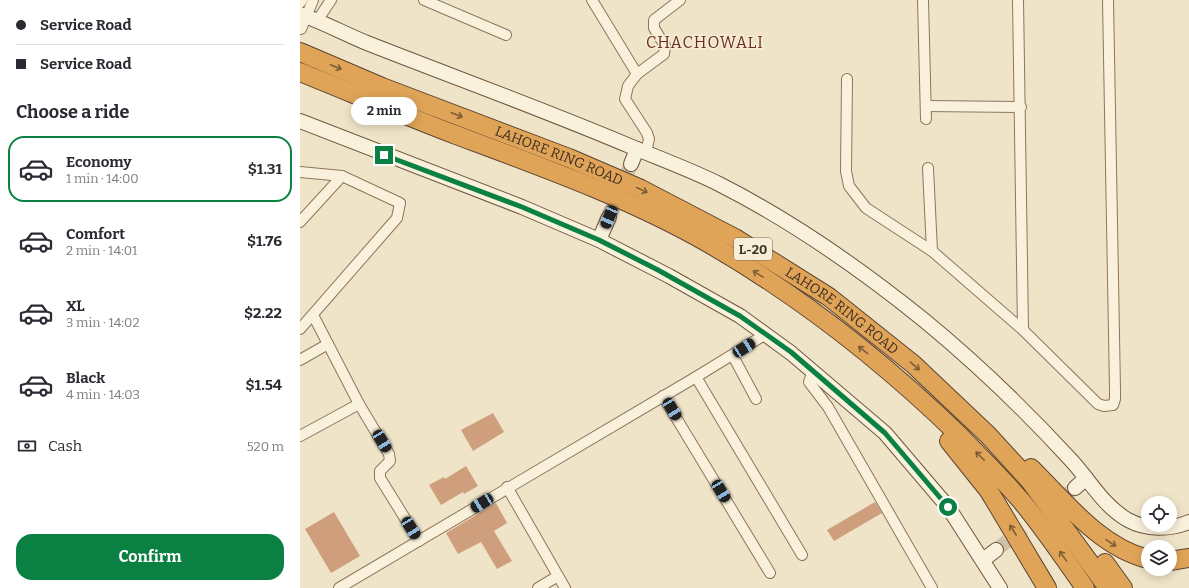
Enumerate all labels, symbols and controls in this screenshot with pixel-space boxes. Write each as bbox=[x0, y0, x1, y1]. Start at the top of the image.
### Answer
text: Service Road bbox=[40, 16, 132, 34]
district label: CHACHOWALI bbox=[646, 33, 764, 52]
text: Service Road bbox=[40, 55, 132, 73]
one-way arrow bbox=[329, 64, 341, 71]
callout: 2 min bbox=[351, 97, 417, 125]
text: Choose a ride bbox=[16, 101, 129, 123]
text: 2 min bbox=[367, 103, 401, 118]
one-way arrow bbox=[450, 112, 462, 120]
street label: LAHORE RING ROAD bbox=[493, 122, 626, 189]
route end bbox=[375, 146, 393, 164]
icon: car bbox=[18, 151, 54, 187]
text: Economy bbox=[66, 153, 132, 171]
text: $1.31 bbox=[248, 160, 282, 178]
text: 1 min · 14:00 bbox=[66, 171, 139, 186]
one-way arrow bbox=[636, 187, 648, 194]
car bbox=[599, 204, 619, 230]
icon: car bbox=[18, 223, 54, 259]
text: Comfort bbox=[66, 225, 125, 243]
text: $1.76 bbox=[247, 232, 282, 250]
road number: L-20 bbox=[734, 238, 772, 260]
text: 2 min · 14:01 bbox=[66, 243, 137, 258]
street label: LAHORE RING ROAD bbox=[782, 263, 902, 358]
one-way arrow bbox=[753, 270, 764, 278]
icon: car bbox=[18, 295, 54, 331]
text: XL bbox=[66, 297, 85, 315]
text: $2.22 bbox=[244, 304, 282, 322]
text: 3 min · 14:02 bbox=[66, 315, 139, 330]
car bbox=[731, 336, 757, 360]
one-way arrow bbox=[858, 346, 869, 354]
one-way arrow bbox=[910, 362, 920, 371]
icon: car bbox=[18, 367, 54, 403]
text: Black bbox=[66, 369, 105, 387]
text: $1.54 bbox=[246, 376, 282, 394]
text: 4 min · 14:03 bbox=[66, 387, 140, 402]
car bbox=[661, 396, 683, 422]
car bbox=[371, 428, 393, 454]
icon: cash bbox=[16, 435, 38, 457]
text: Cash bbox=[48, 437, 82, 455]
text: 520 m bbox=[247, 439, 284, 454]
one-way arrow bbox=[975, 451, 985, 461]
car bbox=[710, 478, 732, 504]
car bbox=[469, 492, 495, 514]
map controls bbox=[1141, 496, 1177, 576]
button: locate bbox=[1141, 496, 1177, 532]
route start bbox=[939, 498, 957, 516]
car bbox=[400, 515, 422, 541]
one-way arrow bbox=[1009, 524, 1017, 536]
button: Confirm bbox=[16, 534, 284, 580]
one-way arrow bbox=[1105, 539, 1116, 547]
button: layers bbox=[1141, 540, 1177, 576]
one-way arrow bbox=[1059, 551, 1067, 562]

